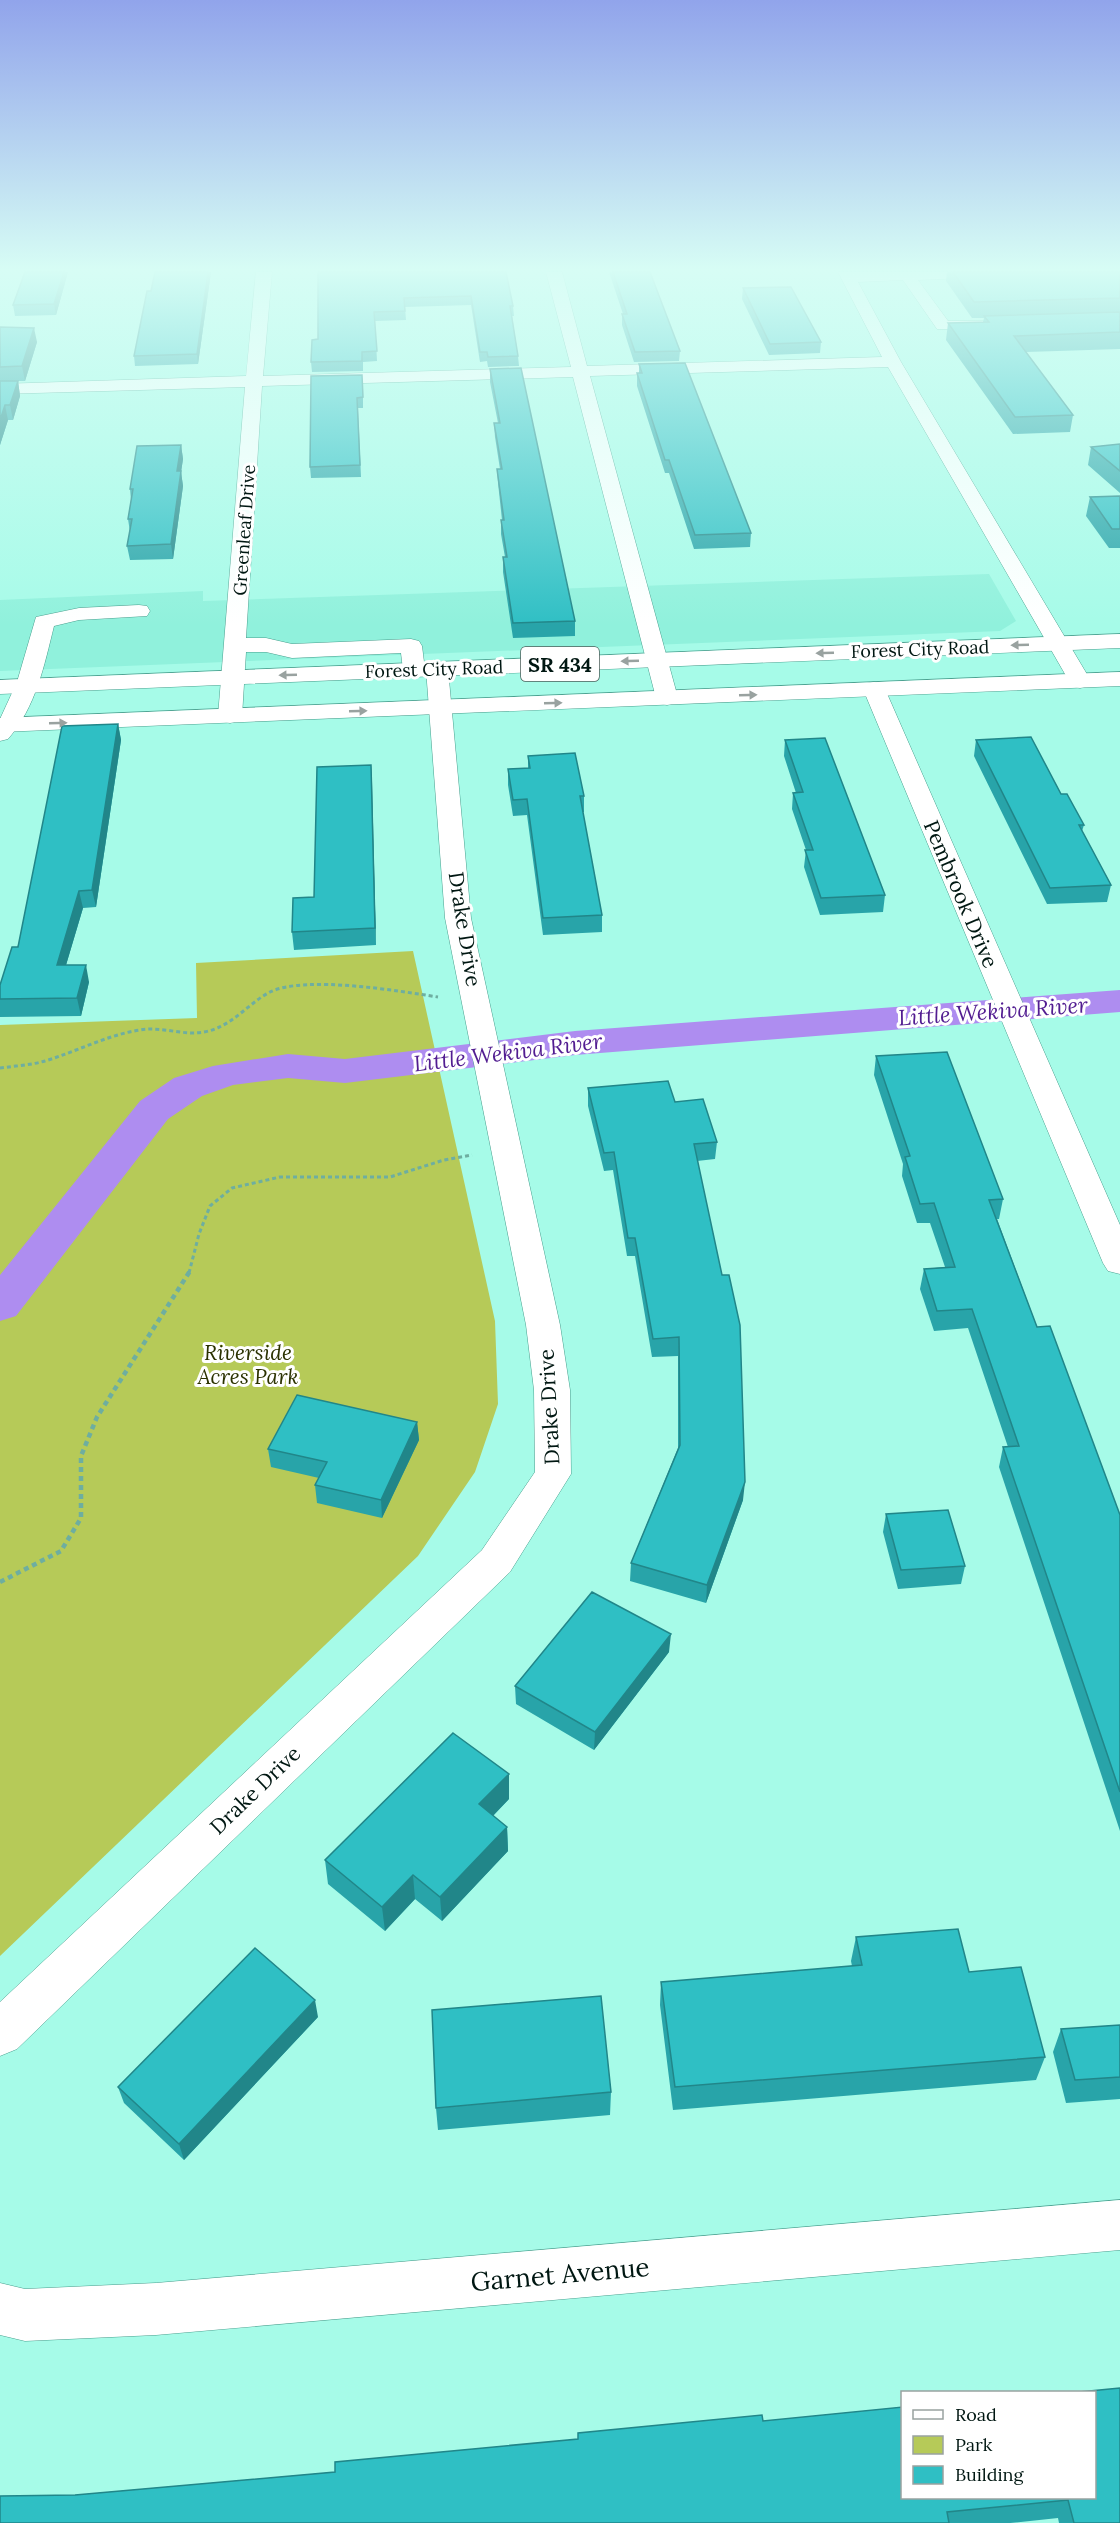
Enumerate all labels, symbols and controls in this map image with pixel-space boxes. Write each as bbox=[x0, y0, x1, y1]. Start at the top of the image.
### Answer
street label: Greenleaf Drive bbox=[228, 463, 260, 596]
street label: Forest City Road bbox=[850, 635, 990, 663]
one-way arrow bbox=[1010, 640, 1029, 649]
road number: SR 434 bbox=[521, 647, 599, 681]
one-way arrow bbox=[815, 648, 834, 657]
street label: Forest City Road bbox=[364, 655, 504, 683]
one-way arrow bbox=[620, 656, 639, 665]
one-way arrow bbox=[279, 670, 298, 679]
one-way arrow bbox=[738, 690, 757, 699]
one-way arrow bbox=[544, 698, 563, 707]
one-way arrow bbox=[349, 706, 368, 715]
one-way arrow bbox=[49, 718, 68, 727]
street label: Pembrook Drive bbox=[918, 816, 1004, 972]
street label: Drake Drive bbox=[443, 870, 487, 988]
water label: Little Wekiva River bbox=[897, 990, 1090, 1032]
water label: Little Wekiva River bbox=[412, 1026, 605, 1077]
park label: Riverside Acres Park bbox=[197, 1339, 298, 1390]
street label: Drake Drive bbox=[532, 1348, 566, 1466]
street label: Drake Drive bbox=[204, 1740, 306, 1840]
street label: Garnet Avenue bbox=[469, 2250, 651, 2298]
legend bbox=[901, 2391, 1096, 2499]
text: Road bbox=[955, 2403, 997, 2426]
text: Park bbox=[955, 2433, 993, 2456]
text: Building bbox=[955, 2463, 1025, 2486]

